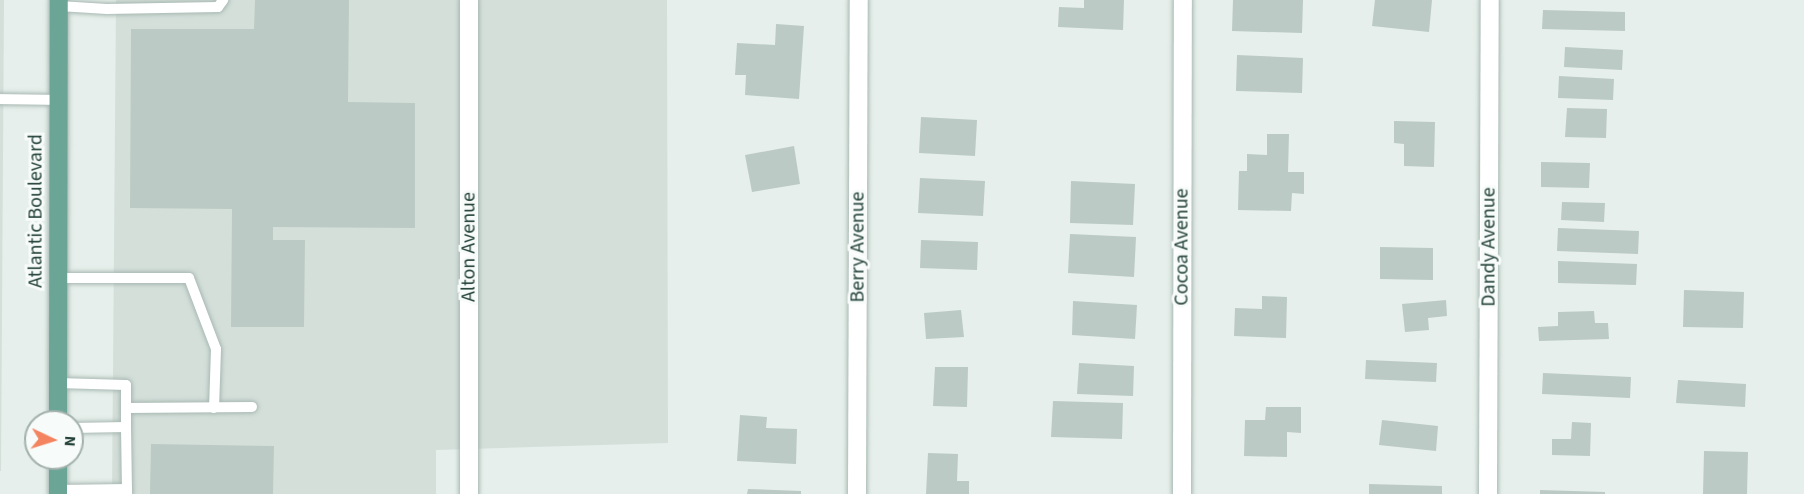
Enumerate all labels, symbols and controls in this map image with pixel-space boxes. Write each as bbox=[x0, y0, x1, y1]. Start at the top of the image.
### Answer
street label: Atlantic Boulevard bbox=[24, 134, 48, 288]
street label: Dandy Avenue bbox=[1477, 187, 1501, 307]
street label: Cocoa Avenue bbox=[1170, 188, 1194, 306]
street label: Berry Avenue bbox=[846, 191, 870, 303]
street label: Alton Avenue bbox=[457, 192, 481, 302]
north arrow bbox=[24, 410, 84, 470]
text: N bbox=[59, 435, 81, 447]

